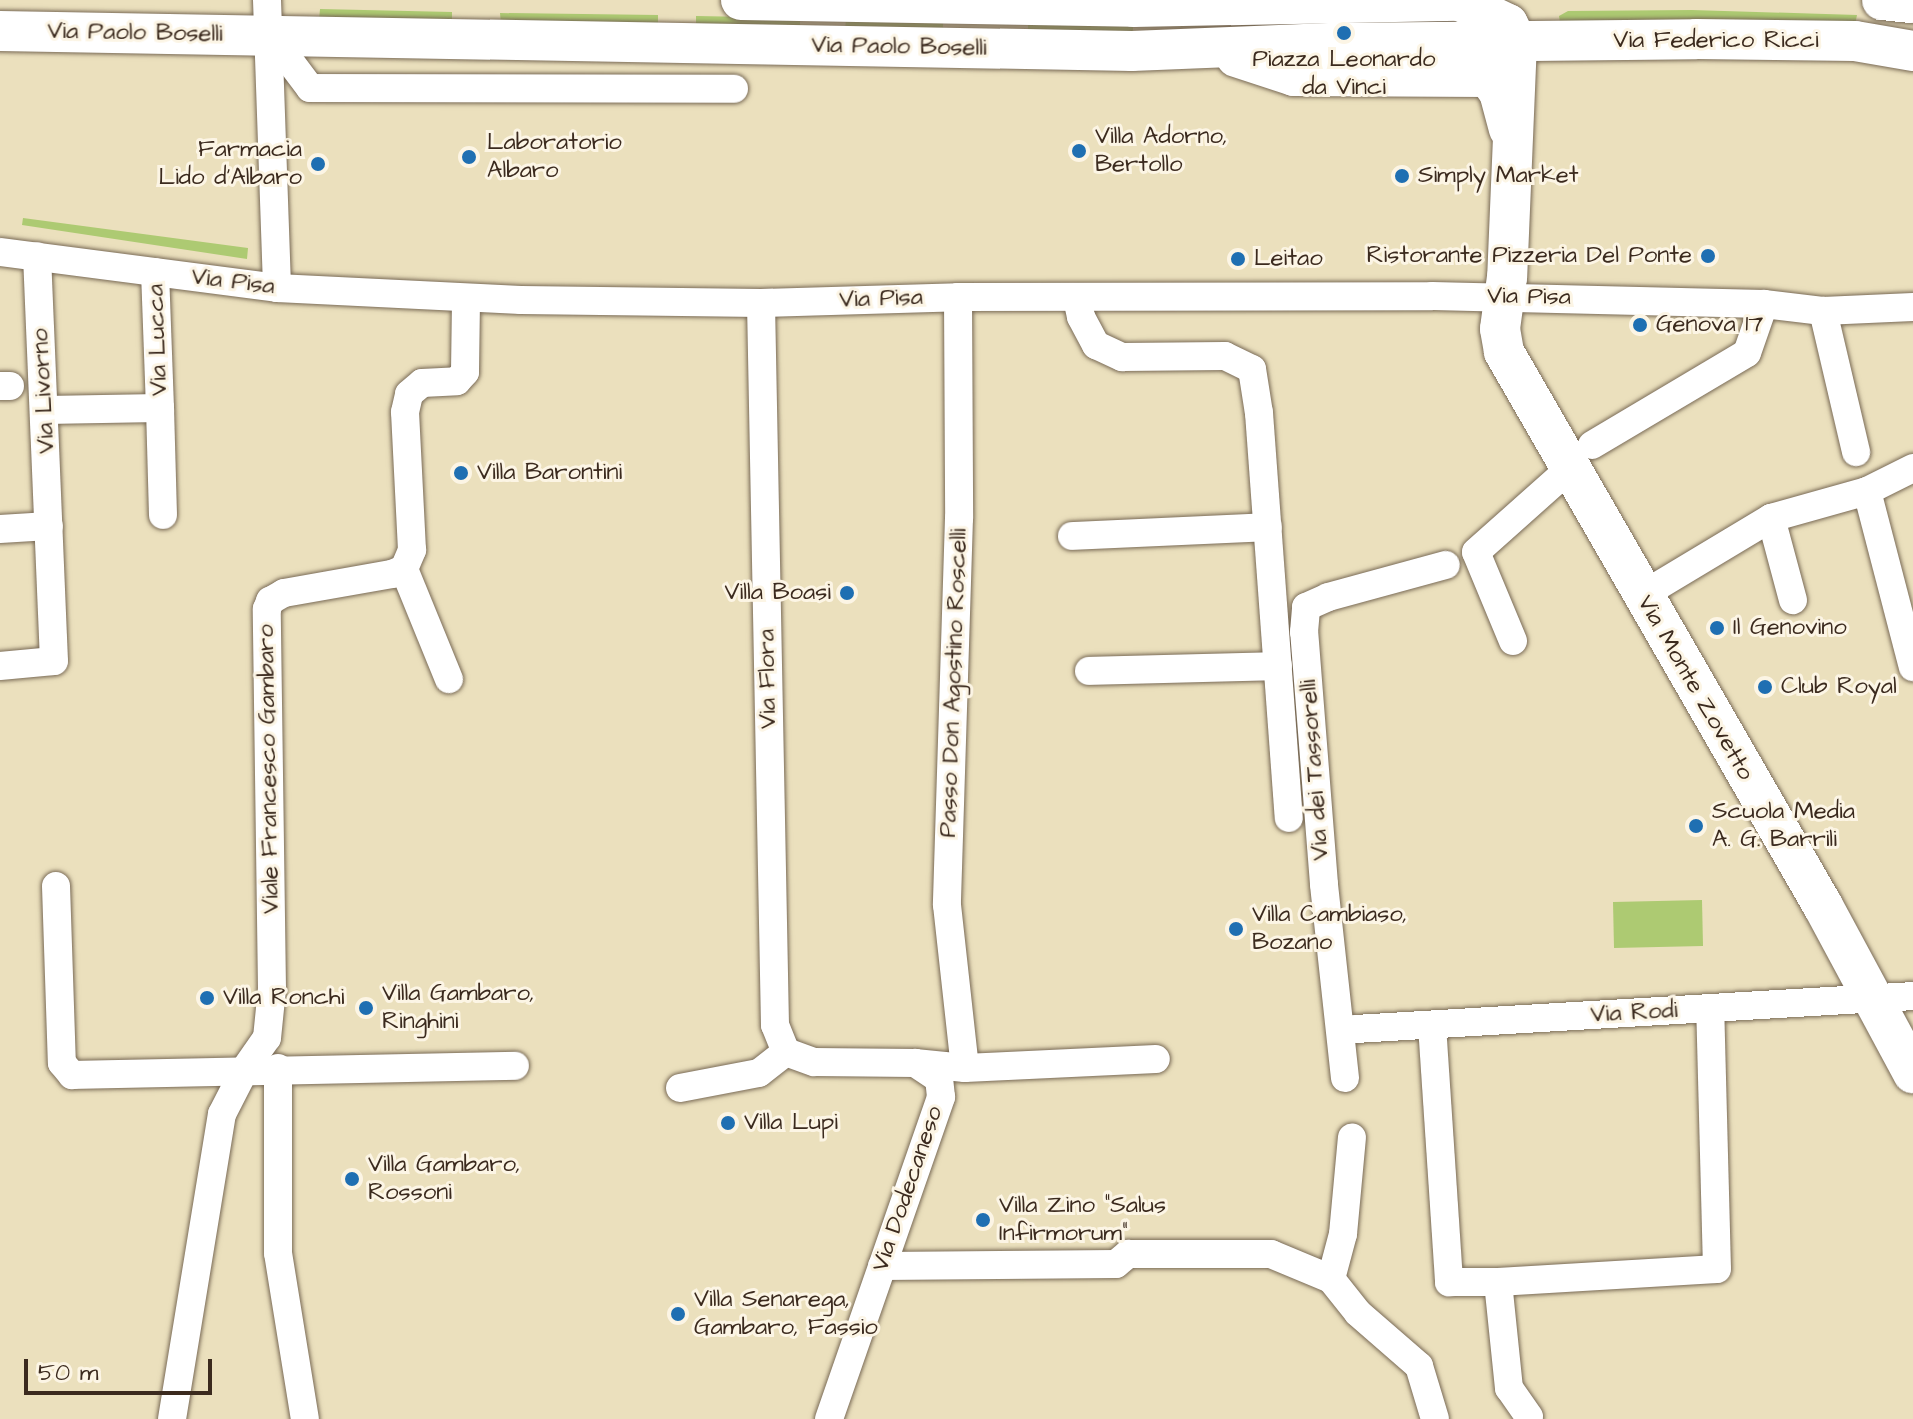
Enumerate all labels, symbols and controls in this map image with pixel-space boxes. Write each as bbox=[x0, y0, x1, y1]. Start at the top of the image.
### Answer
street label: Via Paolo Boselli bbox=[47, 17, 223, 49]
marker: Piazza Leonardo da Vinci bbox=[1335, 24, 1353, 42]
street label: Via Federico Ricci bbox=[1613, 27, 1819, 55]
street label: Via Paolo Boselli bbox=[811, 31, 987, 63]
place label: Piazza Leonardo da Vinci bbox=[1252, 46, 1436, 102]
place label: Villa Adorno, Bertollo bbox=[1095, 123, 1227, 179]
place label: Laboratorio Albaro bbox=[487, 129, 622, 185]
place label: Farmacia Lido d'Albaro bbox=[159, 136, 302, 192]
marker: Villa Adorno, Bertollo bbox=[1070, 142, 1088, 160]
marker: Laboratorio Albaro bbox=[458, 146, 480, 168]
marker: Farmacia Lido d'Albaro bbox=[309, 155, 327, 173]
place label: Simply Market bbox=[1418, 162, 1578, 190]
marker: Simply Market bbox=[1393, 167, 1411, 185]
place label: Ristorante Pizzeria Del Ponte bbox=[1366, 242, 1692, 270]
place label: Leitao bbox=[1254, 245, 1323, 273]
marker: Ristorante Pizzeria Del Ponte bbox=[1699, 247, 1717, 265]
marker: Leitao bbox=[1229, 250, 1247, 268]
street label: Via Pisa bbox=[190, 263, 276, 301]
street label: Via Pisa bbox=[1487, 282, 1571, 312]
street label: Via Pisa bbox=[839, 283, 923, 315]
street label: Via Lucca bbox=[142, 284, 174, 396]
place label: Genova 17 bbox=[1656, 311, 1763, 339]
marker: Genova 17 bbox=[1631, 316, 1649, 334]
street label: Via Livorno bbox=[26, 328, 62, 454]
place label: Villa Barontini bbox=[477, 459, 622, 487]
marker: Villa Barontini bbox=[452, 464, 470, 482]
street label: Passo Don Agostino Roscelli bbox=[934, 528, 974, 838]
place label: Villa Boasi bbox=[724, 579, 831, 607]
marker: Villa Boasi bbox=[838, 584, 856, 602]
street label: Via Monte Zovetto bbox=[1630, 590, 1760, 786]
place label: Il Genovino bbox=[1733, 614, 1847, 642]
marker: Il Genovino bbox=[1708, 619, 1726, 637]
street label: Viale Francesco Gambaro bbox=[252, 624, 286, 914]
street label: Via Flora bbox=[753, 629, 783, 729]
place label: Club Royal bbox=[1781, 673, 1897, 701]
marker: Club Royal bbox=[1756, 678, 1774, 696]
street label: Via dei Tassorelli bbox=[1294, 679, 1336, 861]
place label: Scuola Media A. G. Barrili bbox=[1712, 798, 1855, 854]
marker: Scuola Media A. G. Barrili bbox=[1687, 817, 1705, 835]
place label: Villa Cambiaso, Bozano bbox=[1252, 901, 1407, 957]
marker: Villa Cambiaso, Bozano bbox=[1227, 920, 1245, 938]
place label: Villa Gambaro, Ringhini bbox=[382, 980, 534, 1036]
place label: Villa Ronchi bbox=[223, 984, 344, 1012]
marker: Villa Ronchi bbox=[198, 989, 216, 1007]
street label: Via Rodi bbox=[1590, 996, 1678, 1030]
marker: Villa Gambaro, Ringhini bbox=[357, 999, 375, 1017]
street label: Via Dodecaneso bbox=[866, 1103, 950, 1275]
place label: Villa Lupi bbox=[744, 1109, 838, 1137]
marker: Villa Lupi bbox=[719, 1114, 737, 1132]
place label: Villa Gambaro, Rossoni bbox=[368, 1151, 520, 1207]
marker: Villa Gambaro, Rossoni bbox=[343, 1170, 361, 1188]
place label: Villa Zino "Salus Infirmorum" bbox=[999, 1192, 1166, 1248]
marker: Villa Zino "Salus Infirmorum" bbox=[974, 1211, 992, 1229]
place label: Villa Senarega, Gambaro, Fassio bbox=[694, 1286, 878, 1342]
marker: Villa Senarega, Gambaro, Fassio bbox=[669, 1305, 687, 1323]
scale bar bbox=[28, 1343, 216, 1393]
text: 50 m bbox=[38, 1356, 98, 1390]

